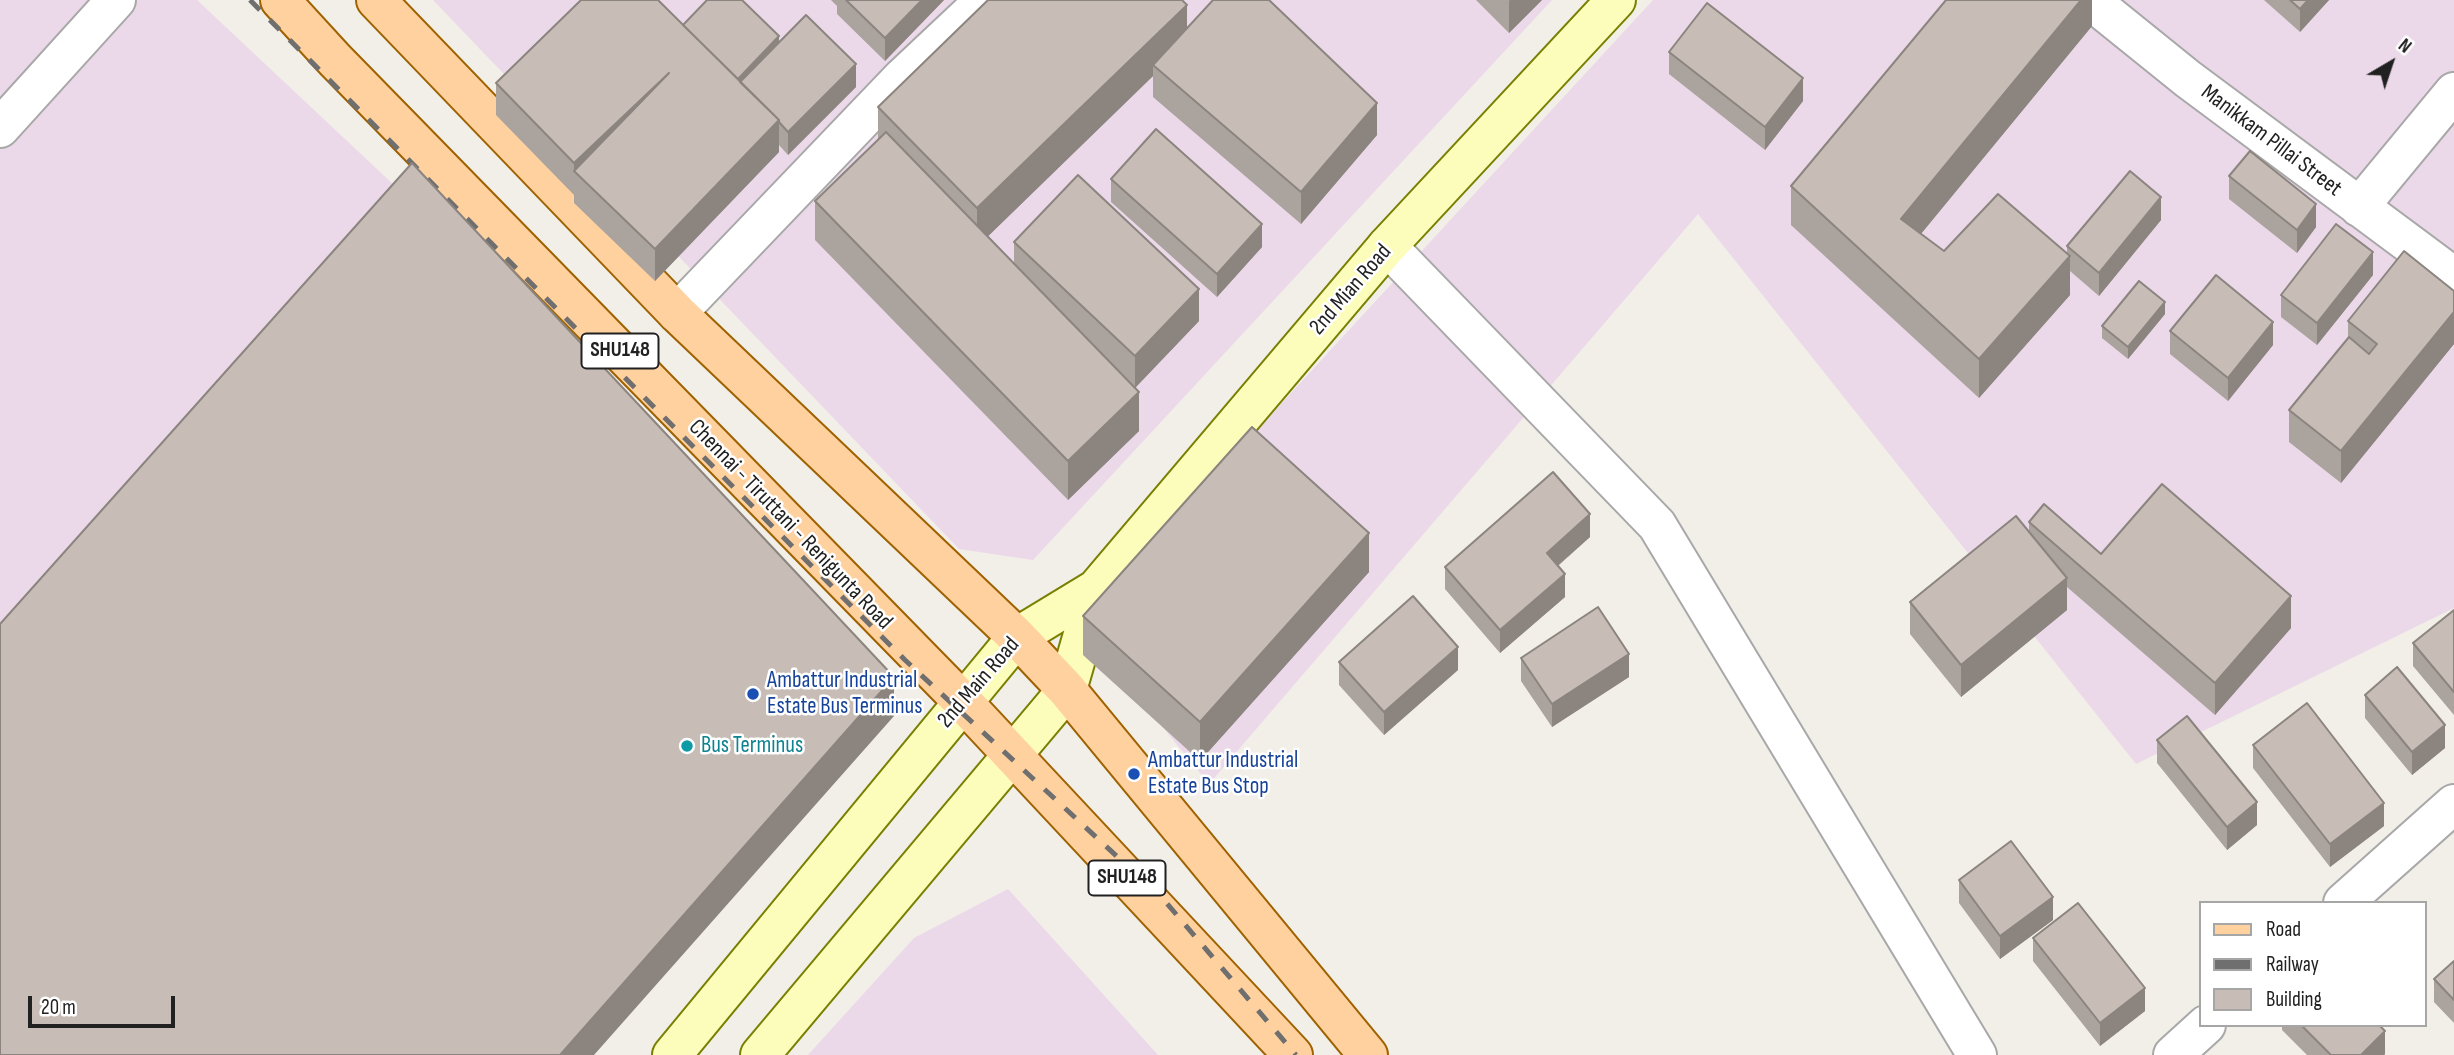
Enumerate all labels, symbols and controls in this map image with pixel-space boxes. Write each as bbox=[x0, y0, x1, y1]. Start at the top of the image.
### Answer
north arrow bbox=[2356, 28, 2426, 98]
text: N bbox=[2393, 34, 2416, 58]
street label: Manikkam Pillai Street bbox=[2195, 79, 2347, 203]
street label: 2nd Mian Road bbox=[1304, 239, 1398, 341]
road number: SHU148 bbox=[582, 334, 658, 368]
street label: Chennai - Tiruttani - Renigunta Road bbox=[682, 414, 898, 636]
street label: 2nd Main Road bbox=[932, 632, 1026, 734]
place label: Ambattur Industrial Estate Bus Terminus bbox=[767, 667, 922, 721]
marker: Ambattur Industrial Estate Bus Terminus bbox=[745, 686, 761, 702]
place label: Bus Terminus bbox=[701, 732, 803, 760]
marker: Bus Terminus bbox=[679, 738, 695, 754]
place label: Ambattur Industrial Estate Bus Stop bbox=[1148, 747, 1298, 801]
marker: Ambattur Industrial Estate Bus Stop bbox=[1126, 766, 1142, 782]
road number: SHU148 bbox=[1088, 860, 1166, 896]
legend bbox=[2198, 901, 2426, 1027]
text: Road bbox=[2266, 917, 2301, 942]
text: Railway bbox=[2266, 952, 2319, 977]
scale bar bbox=[32, 982, 178, 1026]
text: Building bbox=[2266, 987, 2322, 1012]
text: 20 m bbox=[41, 995, 76, 1020]

